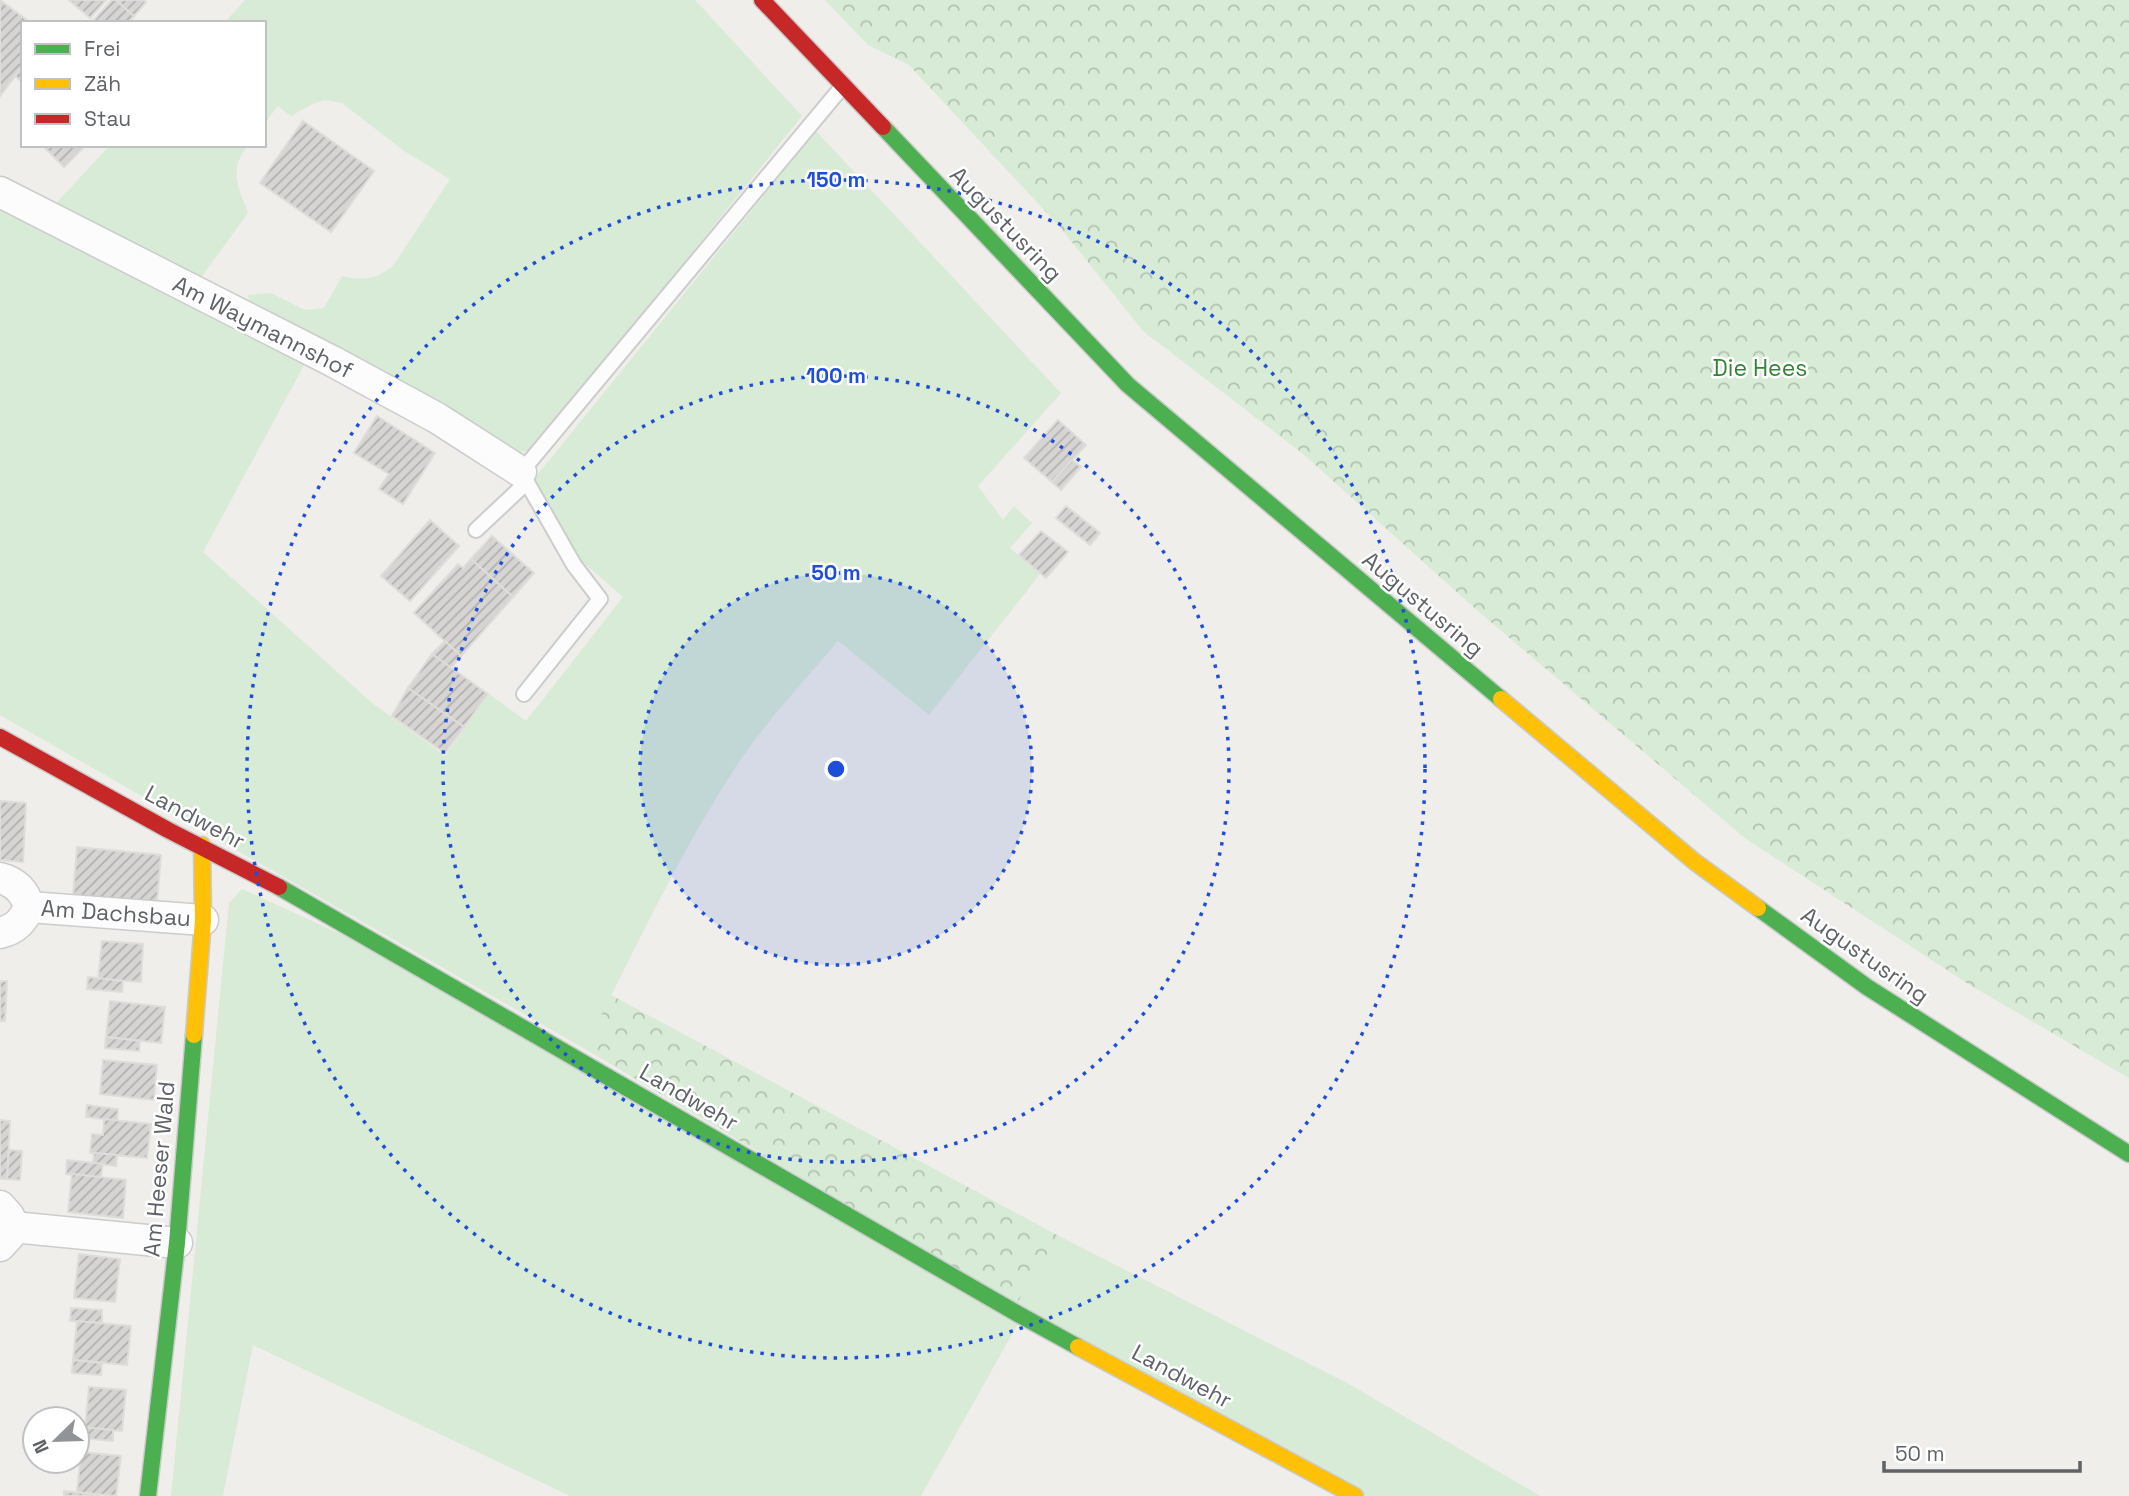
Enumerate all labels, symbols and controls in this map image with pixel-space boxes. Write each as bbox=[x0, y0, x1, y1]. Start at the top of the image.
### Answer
legend bbox=[21, 21, 266, 147]
text: Frei bbox=[84, 35, 120, 62]
text: Zäh bbox=[84, 70, 121, 97]
text: Stau bbox=[84, 105, 131, 132]
street label: Augustusring bbox=[943, 160, 1069, 288]
text: 150 m bbox=[807, 166, 865, 193]
street label: Am Waymannshof bbox=[168, 269, 358, 385]
park label: Die Hees bbox=[1713, 353, 1807, 383]
text: 100 m bbox=[806, 362, 866, 389]
street label: Augustusring bbox=[1356, 545, 1490, 663]
text: 50 m bbox=[811, 559, 861, 586]
centre of rings bbox=[824, 757, 848, 781]
street label: Landwehr bbox=[140, 778, 250, 856]
street label: Am Dachsbau bbox=[40, 893, 192, 933]
street label: Augustusring bbox=[1795, 900, 1935, 1010]
street label: Landwehr bbox=[634, 1057, 744, 1137]
street label: Am Heeser Wald bbox=[136, 1080, 182, 1258]
street label: Landwehr bbox=[1127, 1337, 1237, 1415]
north arrow bbox=[21, 1405, 91, 1475]
scale bar bbox=[1884, 1430, 2080, 1474]
text: N bbox=[27, 1436, 55, 1457]
text: 50 m bbox=[1895, 1440, 1945, 1467]

